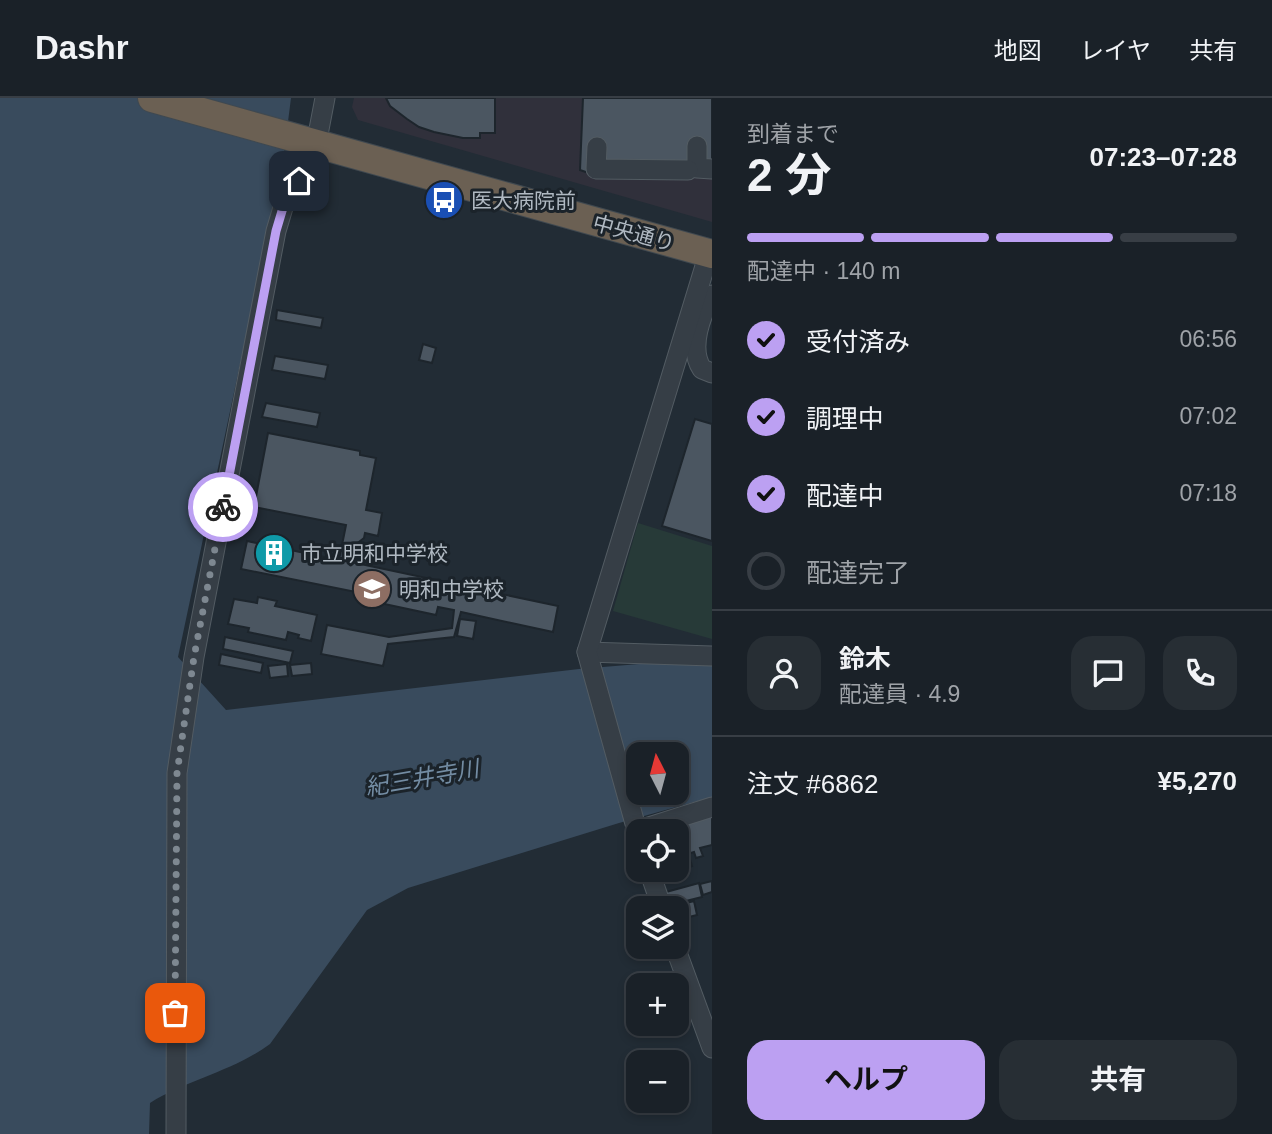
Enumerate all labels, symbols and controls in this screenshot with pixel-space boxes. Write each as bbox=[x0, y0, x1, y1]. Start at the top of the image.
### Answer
text: Dashr bbox=[35, 29, 129, 66]
text: 地図 bbox=[994, 37, 1042, 64]
text: レイヤ bbox=[1080, 37, 1151, 64]
text: 共有 bbox=[1189, 37, 1237, 64]
text: 到着まで bbox=[747, 121, 839, 147]
text: 07:23–07:28 bbox=[1090, 142, 1237, 172]
text: 2 分 bbox=[747, 149, 831, 201]
pin bbox=[269, 151, 329, 211]
icon: home bbox=[280, 162, 318, 200]
bus stop icon: 医大病院前 bbox=[423, 179, 465, 221]
place label: 医大病院前 bbox=[471, 189, 576, 212]
street label: 中央通り bbox=[590, 211, 678, 255]
text: 配達中 · 140 m bbox=[747, 258, 900, 284]
icon: check bbox=[747, 321, 785, 359]
text: 06:56 bbox=[1179, 326, 1237, 352]
text: 受付済み bbox=[806, 327, 910, 357]
icon: check bbox=[747, 398, 785, 436]
text: 07:02 bbox=[1179, 403, 1237, 429]
text: 調理中 bbox=[806, 404, 884, 434]
courier bbox=[188, 472, 258, 542]
icon: check bbox=[747, 475, 785, 513]
text: 07:18 bbox=[1179, 480, 1237, 506]
text: 配達中 bbox=[806, 481, 884, 511]
icon: bike bbox=[204, 488, 242, 526]
building icon: 市立明和中学校 bbox=[253, 532, 295, 574]
place label: 市立明和中学校 bbox=[301, 542, 448, 565]
text: 配達完了 bbox=[806, 558, 910, 588]
school or university icon: 明和中学校 bbox=[351, 568, 393, 610]
place label: 明和中学校 bbox=[399, 578, 504, 601]
button: person bbox=[747, 636, 821, 710]
button: chat bbox=[1071, 636, 1145, 710]
button: phone bbox=[1163, 636, 1237, 710]
text: 鈴木 bbox=[839, 644, 891, 674]
text: 配達員 · 4.9 bbox=[839, 681, 960, 707]
north arrow bbox=[626, 742, 690, 805]
map controls bbox=[626, 742, 689, 1113]
water label: 紀三井寺川 bbox=[363, 755, 484, 801]
text: ¥5,270 bbox=[1157, 766, 1237, 796]
text: 注文 #6862 bbox=[747, 769, 879, 799]
button: locate bbox=[626, 819, 689, 882]
button: layers bbox=[626, 896, 689, 959]
button: + bbox=[626, 973, 689, 1036]
pin bbox=[145, 983, 205, 1043]
icon: bag bbox=[156, 994, 194, 1032]
button: ヘルプ bbox=[747, 1040, 985, 1120]
button: 共有 bbox=[999, 1040, 1237, 1120]
button: − bbox=[626, 1050, 689, 1113]

